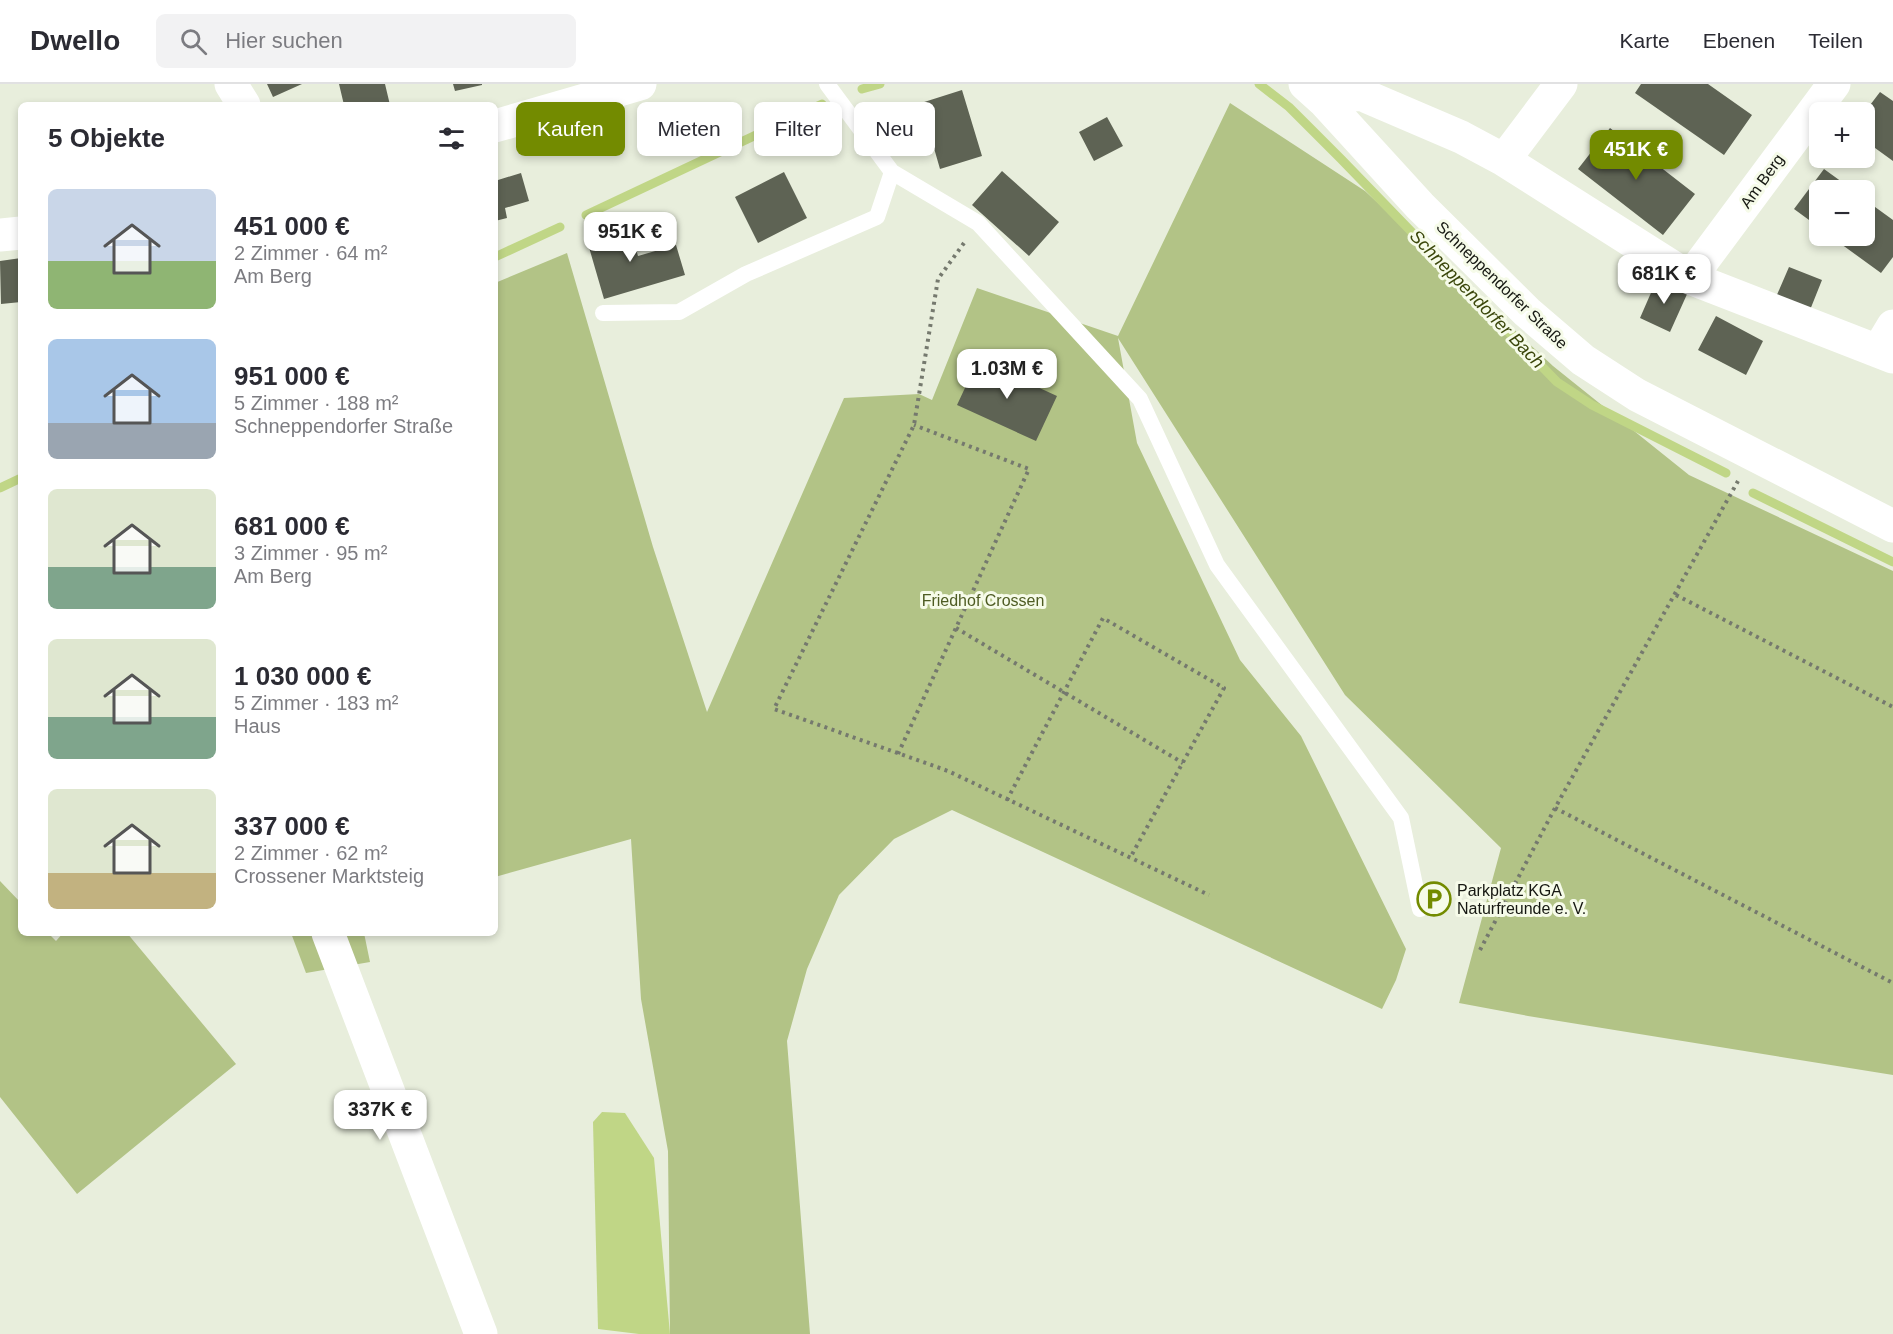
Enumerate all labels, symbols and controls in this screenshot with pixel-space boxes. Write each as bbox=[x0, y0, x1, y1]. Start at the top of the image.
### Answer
search box bbox=[156, 14, 576, 68]
text: Dwello bbox=[30, 25, 120, 56]
icon: search bbox=[177, 25, 210, 58]
text: Hier suchen bbox=[225, 28, 343, 53]
text: Karte bbox=[1620, 29, 1670, 52]
text: Ebenen bbox=[1703, 29, 1775, 52]
text: Teilen bbox=[1808, 29, 1863, 52]
chip: Kaufen bbox=[516, 102, 625, 156]
chip: Mieten bbox=[637, 102, 742, 156]
chip: Filter bbox=[754, 102, 842, 156]
chip: Neu bbox=[854, 102, 935, 156]
map controls bbox=[1809, 102, 1875, 246]
button: + bbox=[1809, 102, 1875, 168]
icon: filters bbox=[435, 122, 468, 155]
text: 5 Objekte bbox=[48, 123, 165, 153]
pin: 451K € bbox=[1587, 130, 1685, 181]
text: 451K € bbox=[1604, 138, 1668, 160]
street label: Am Berg bbox=[1737, 151, 1787, 211]
button: − bbox=[1809, 180, 1875, 246]
text: 451 000 € bbox=[234, 211, 350, 241]
pin: 951K € bbox=[581, 212, 679, 263]
icon: home bbox=[96, 213, 168, 285]
street label: Schneppendorfer Straße bbox=[1433, 218, 1571, 352]
text: 951K € bbox=[598, 220, 662, 242]
water label: Schneppendorfer Bach bbox=[1406, 226, 1548, 372]
text: 2 Zimmer · 64 m² bbox=[234, 242, 387, 264]
pin: 681K € bbox=[1615, 254, 1713, 305]
text: 681K € bbox=[1632, 262, 1696, 284]
text: Am Berg bbox=[234, 265, 312, 287]
pin: 1.03M € bbox=[952, 349, 1062, 400]
text: 1.03M € bbox=[971, 357, 1043, 379]
text: 951 000 € bbox=[234, 361, 350, 391]
icon: home bbox=[96, 363, 168, 435]
text: 5 Zimmer · 188 m² bbox=[234, 392, 398, 414]
text: Schneppendorfer Straße bbox=[234, 415, 453, 437]
text: 681 000 € bbox=[234, 511, 350, 541]
icon: home bbox=[96, 513, 168, 585]
text: 3 Zimmer · 95 m² bbox=[234, 542, 387, 564]
text: Am Berg bbox=[234, 565, 312, 587]
park label: Friedhof Crossen bbox=[922, 592, 1044, 609]
text: 1 030 000 € bbox=[234, 661, 371, 691]
icon: home bbox=[96, 663, 168, 735]
text: 5 Zimmer · 183 m² bbox=[234, 692, 398, 714]
text: Haus bbox=[234, 715, 281, 737]
text: 337 000 € bbox=[234, 811, 350, 841]
icon: home bbox=[96, 813, 168, 885]
text: 2 Zimmer · 62 m² bbox=[234, 842, 387, 864]
text: Crossener Marktsteig bbox=[234, 865, 424, 887]
parking icon: Parkplatz KGA Naturfreunde e. V. bbox=[1416, 881, 1452, 917]
place label: Parkplatz KGA Naturfreunde e. V. bbox=[1457, 882, 1586, 917]
pin: 337K € bbox=[331, 1090, 429, 1141]
text: 337K € bbox=[348, 1098, 412, 1120]

